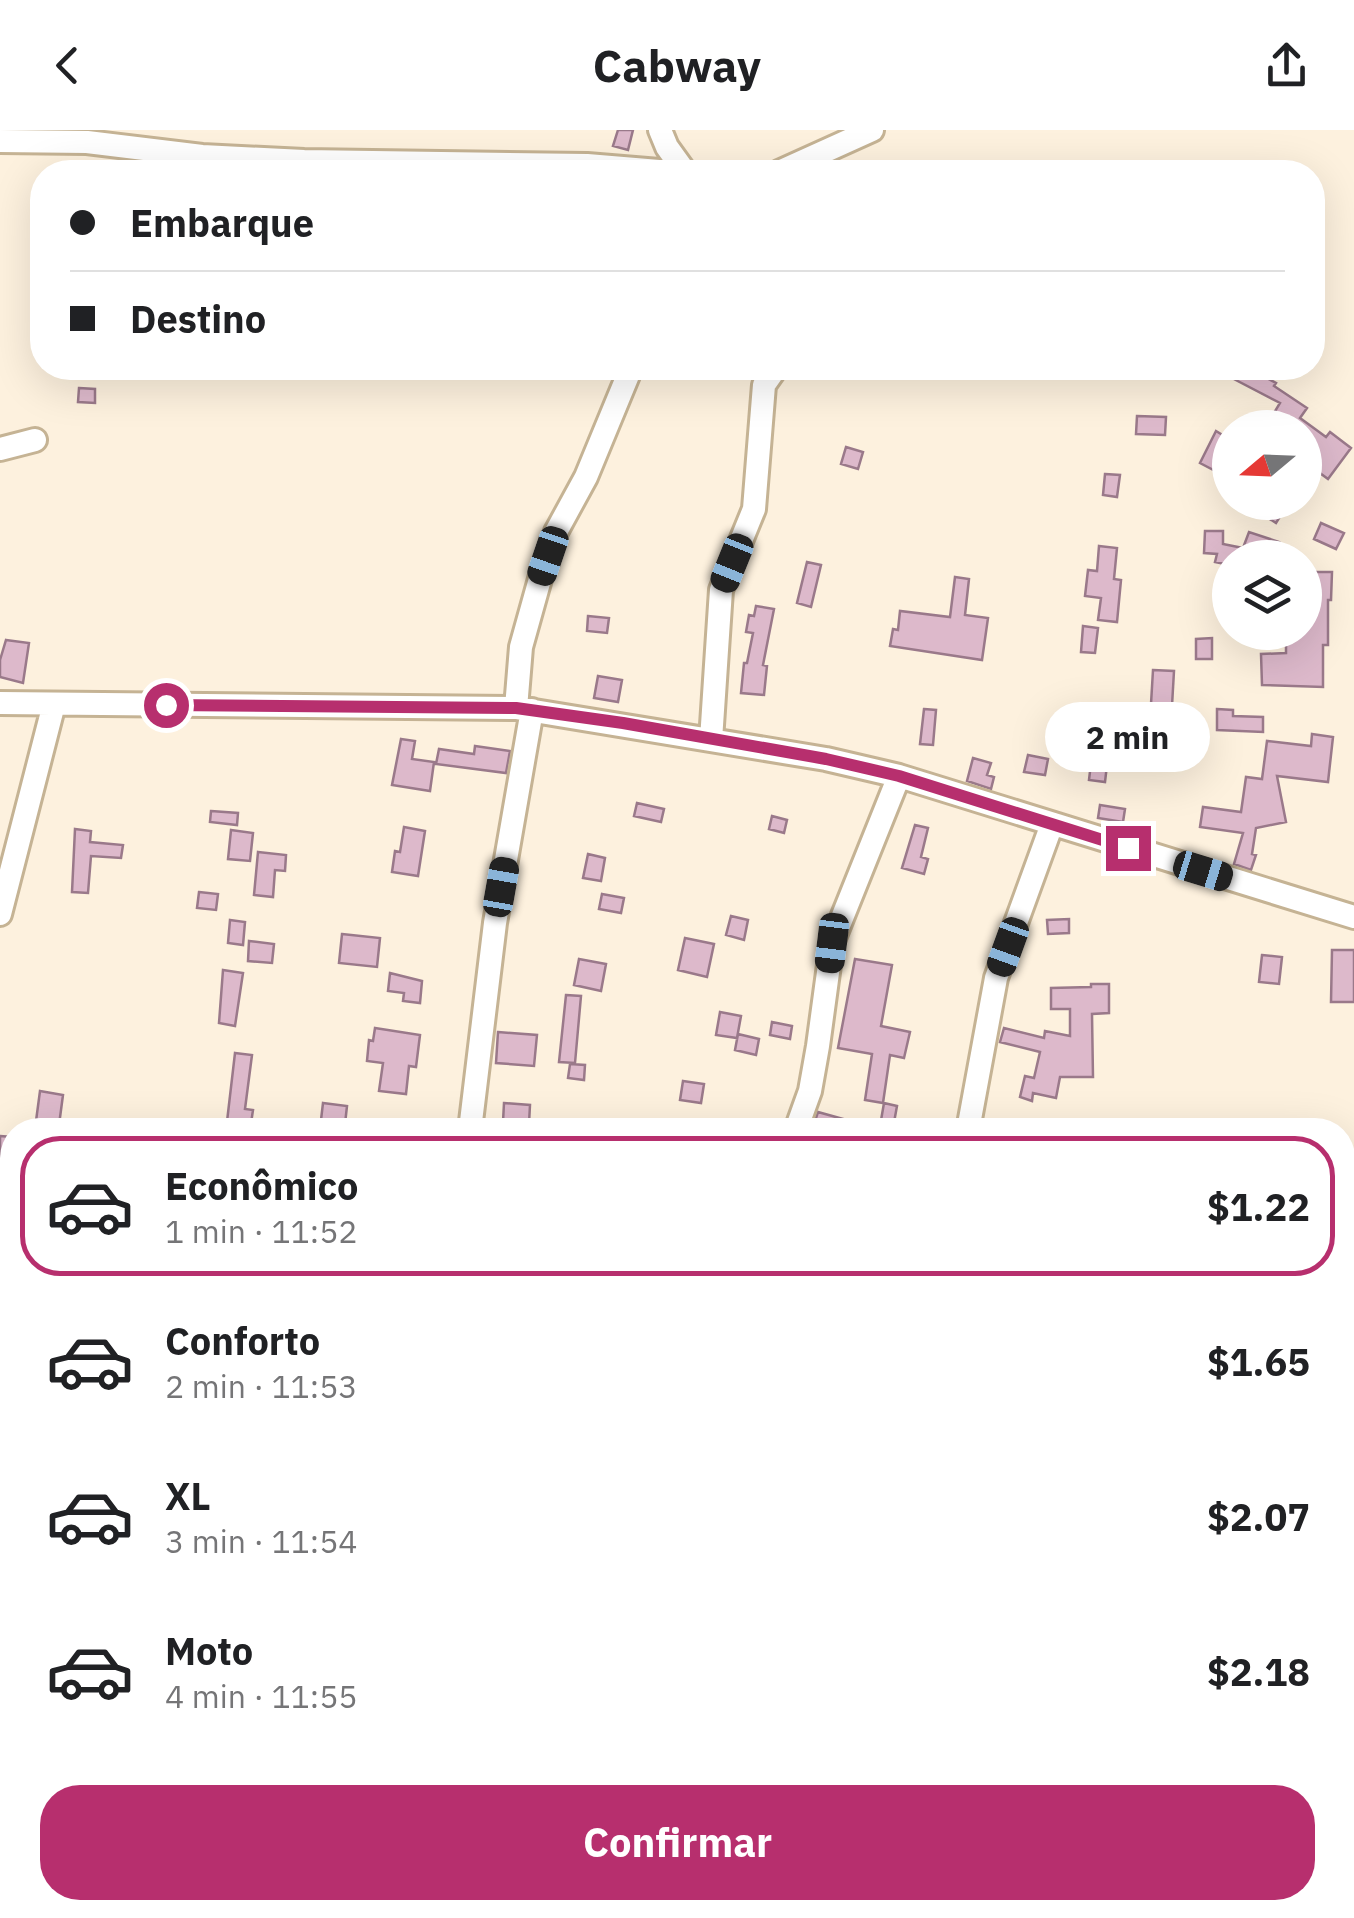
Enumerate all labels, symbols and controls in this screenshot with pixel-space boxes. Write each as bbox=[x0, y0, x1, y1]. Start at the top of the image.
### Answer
text: Cabway bbox=[593, 36, 761, 94]
icon: back bbox=[40, 38, 95, 93]
icon: share bbox=[1259, 38, 1314, 93]
text: Embarque bbox=[130, 198, 314, 247]
text: Destino bbox=[130, 294, 266, 343]
north arrow bbox=[1212, 410, 1322, 520]
map controls bbox=[1212, 410, 1322, 650]
car bbox=[524, 523, 572, 589]
car bbox=[707, 530, 757, 596]
button: layers bbox=[1212, 540, 1322, 650]
route start bbox=[144, 683, 189, 728]
callout: 2 min bbox=[1046, 703, 1210, 773]
text: 2 min bbox=[1086, 716, 1169, 758]
route end bbox=[1106, 826, 1151, 871]
car bbox=[1170, 848, 1236, 894]
car bbox=[481, 855, 521, 919]
car bbox=[813, 911, 851, 975]
car bbox=[984, 914, 1032, 980]
icon: car bbox=[45, 1161, 135, 1251]
text: Econômico bbox=[165, 1161, 358, 1210]
text: $1.22 bbox=[1207, 1182, 1310, 1231]
text: 1 min · 11:52 bbox=[165, 1210, 358, 1252]
icon: car bbox=[45, 1316, 135, 1406]
text: Conforto bbox=[165, 1316, 320, 1365]
text: $1.65 bbox=[1207, 1337, 1310, 1386]
text: 2 min · 11:53 bbox=[165, 1365, 358, 1407]
icon: car bbox=[45, 1471, 135, 1561]
text: XL bbox=[165, 1471, 211, 1520]
text: $2.07 bbox=[1207, 1492, 1310, 1541]
text: 3 min · 11:54 bbox=[165, 1520, 358, 1562]
icon: car bbox=[45, 1626, 135, 1716]
text: Moto bbox=[165, 1626, 253, 1675]
text: $2.18 bbox=[1207, 1647, 1310, 1696]
text: 4 min · 11:55 bbox=[165, 1675, 358, 1717]
button: Confirmar bbox=[40, 1785, 1315, 1900]

